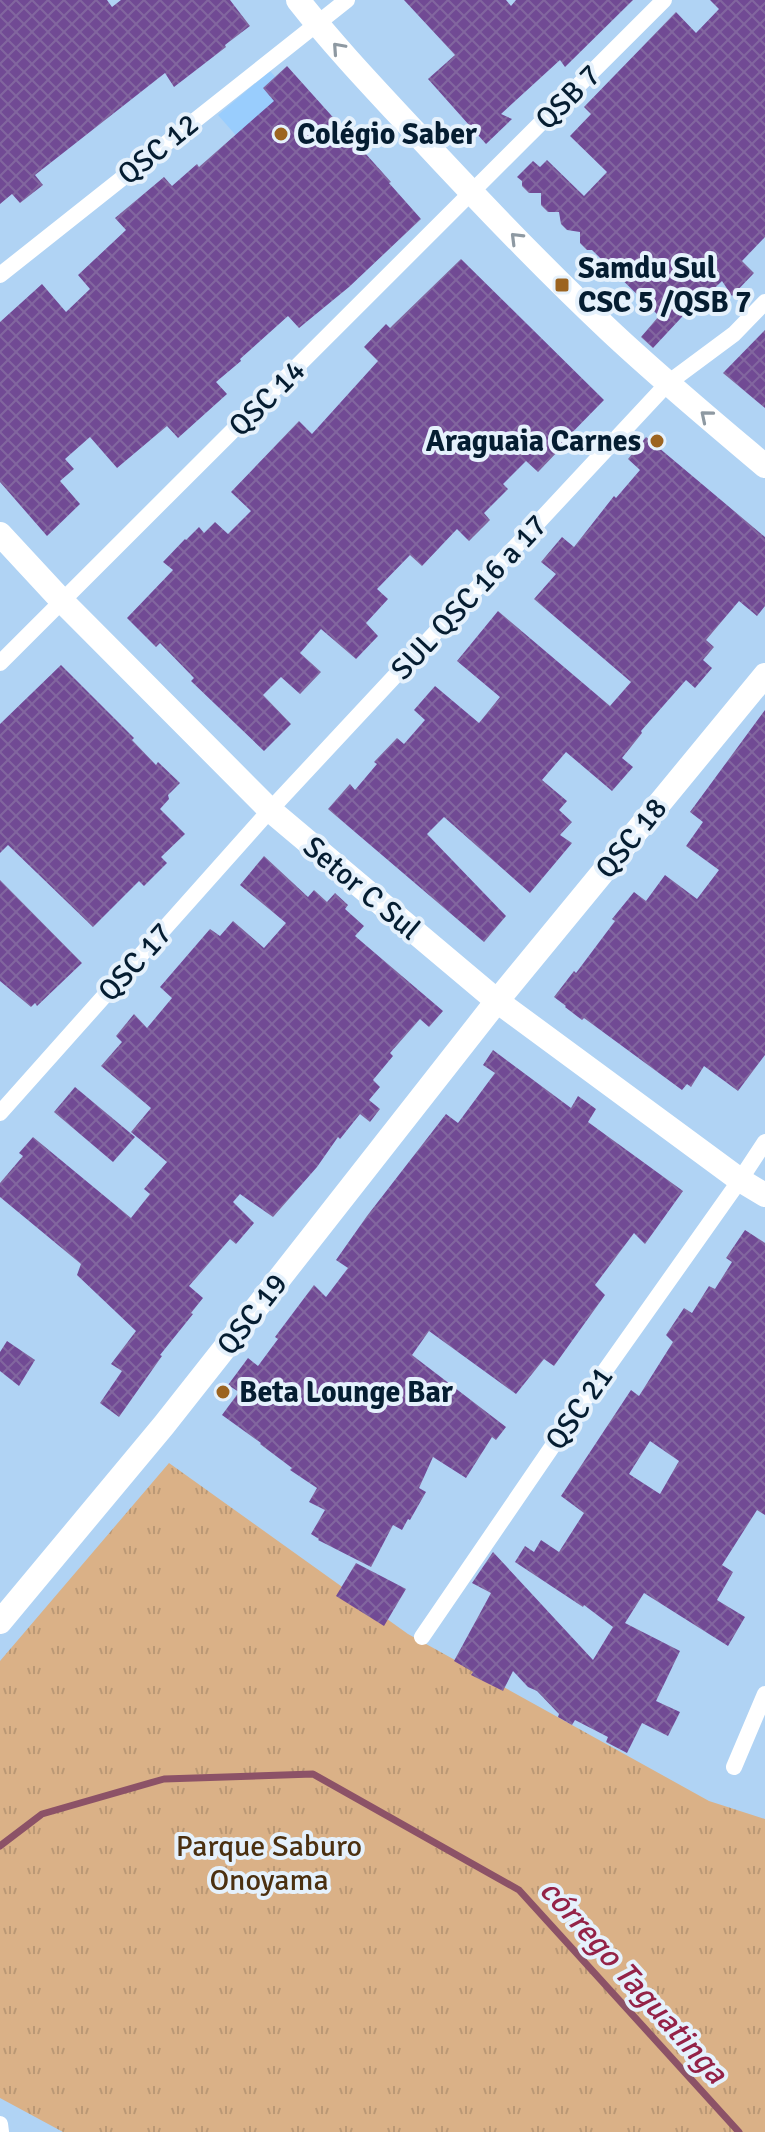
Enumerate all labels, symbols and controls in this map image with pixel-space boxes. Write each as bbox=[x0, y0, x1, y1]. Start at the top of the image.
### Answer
one-way arrow bbox=[334, 43, 348, 58]
street label: QSB 7 bbox=[528, 57, 609, 138]
street label: QSC 12 bbox=[110, 106, 206, 193]
place label: Colégio Saber bbox=[297, 116, 477, 153]
marker: Colégio Saber bbox=[272, 125, 290, 143]
one-way arrow bbox=[511, 233, 525, 247]
place label: Samdu Sul CSC 5 /QSB 7 bbox=[578, 250, 751, 321]
marker: Samdu Sul CSC 5 /QSB 7 bbox=[553, 276, 571, 294]
street label: QSC 14 bbox=[221, 352, 313, 444]
one-way arrow bbox=[700, 411, 715, 425]
place label: Araguaia Carnes bbox=[426, 423, 641, 460]
marker: Araguaia Carnes bbox=[648, 432, 666, 450]
street label: SUL QSC 16 a 17 bbox=[383, 507, 555, 688]
street label: QSC 18 bbox=[588, 790, 675, 886]
street label: Setor C Sul bbox=[295, 829, 428, 948]
street label: QSC 17 bbox=[90, 915, 180, 1009]
street label: QSC 19 bbox=[209, 1266, 296, 1362]
street label: QSC 21 bbox=[538, 1359, 621, 1457]
place label: Beta Lounge Bar bbox=[239, 1374, 453, 1411]
marker: Beta Lounge Bar bbox=[214, 1383, 232, 1401]
park label: Parque Saburo Onoyama bbox=[176, 1828, 362, 1899]
water label: córrego Taguatinga bbox=[532, 1871, 736, 2092]

